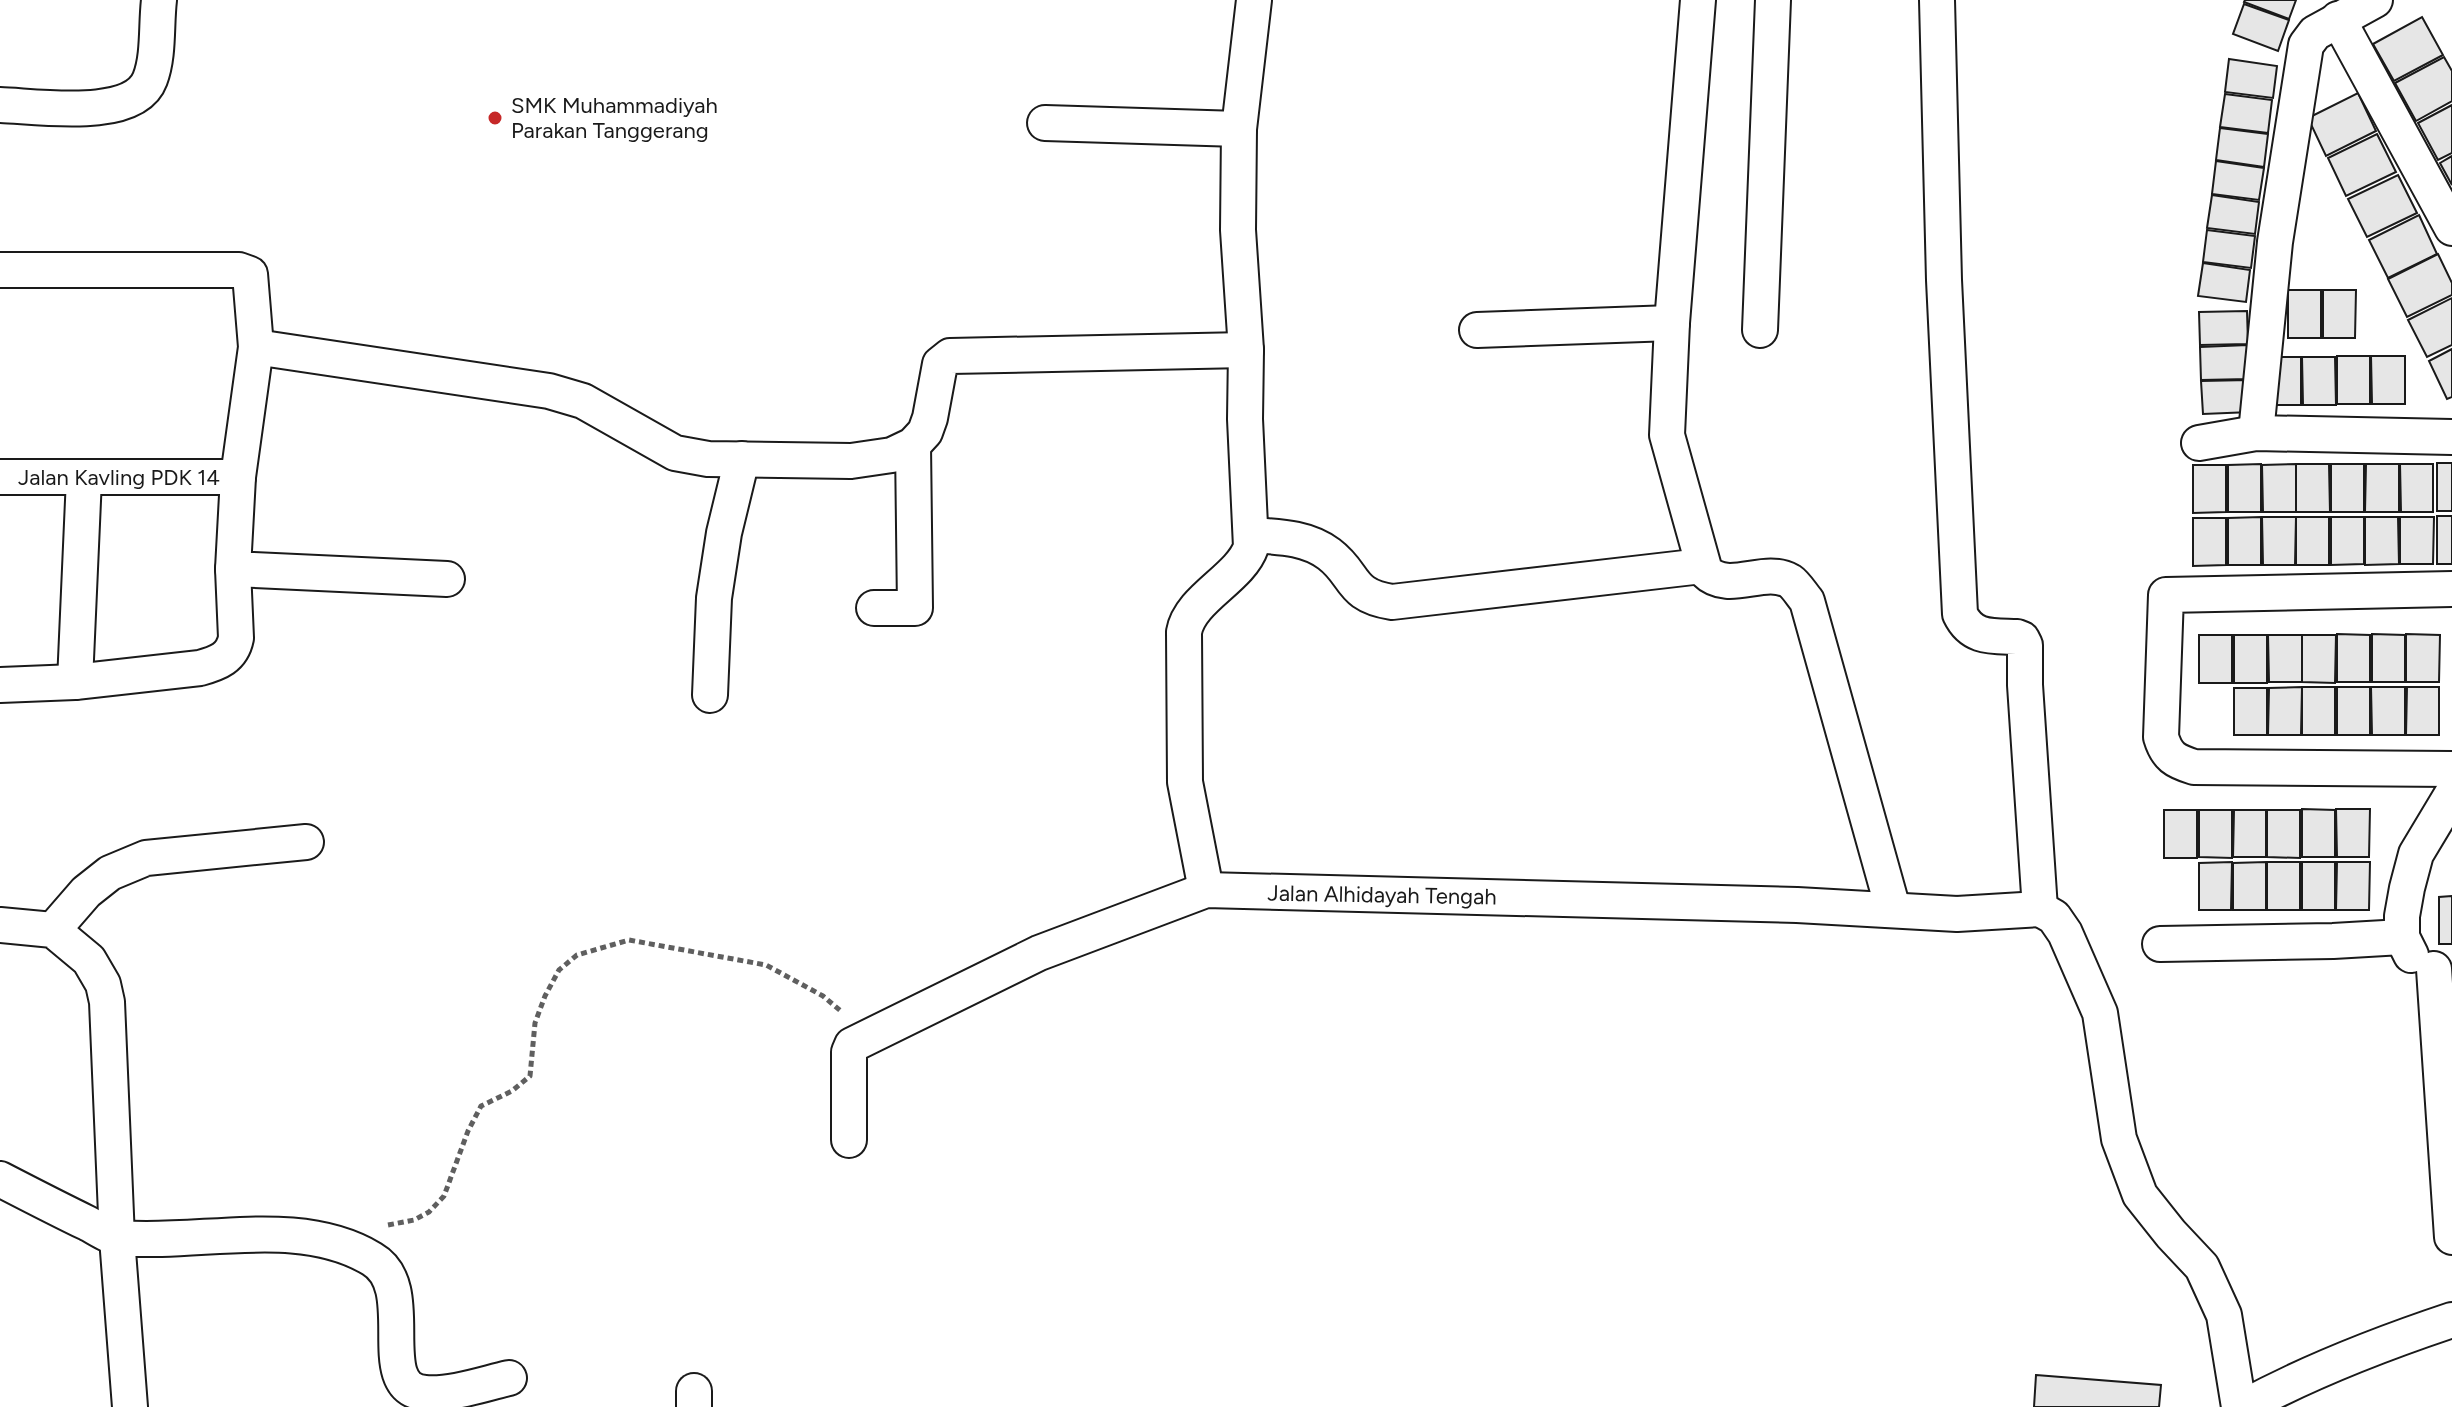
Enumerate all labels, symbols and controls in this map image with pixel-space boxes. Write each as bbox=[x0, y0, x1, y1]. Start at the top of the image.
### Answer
place label: SMK Muhammadiyah Parakan Tanggerang bbox=[511, 92, 718, 144]
marker: SMK Muhammadiyah Parakan Tanggerang bbox=[486, 109, 504, 127]
street label: Jalan Kavling PDK 14 bbox=[18, 464, 220, 491]
street label: Jalan Alhidayah Tengah bbox=[1267, 880, 1497, 910]

